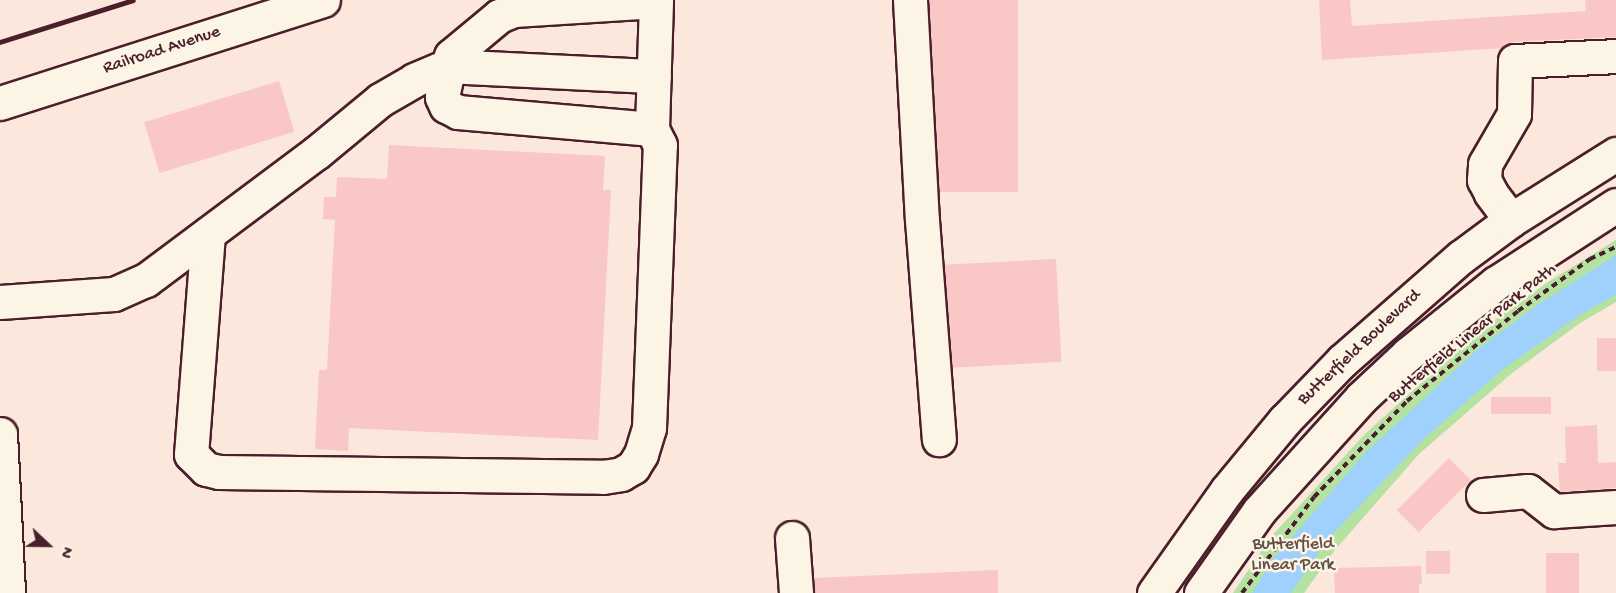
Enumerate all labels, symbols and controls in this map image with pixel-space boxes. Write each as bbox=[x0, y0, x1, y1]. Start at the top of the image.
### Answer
street label: Railroad Avenue bbox=[101, 22, 223, 80]
street label: Butterfield Linear Park Path bbox=[1385, 260, 1561, 408]
street label: Butterfield Boulevard bbox=[1294, 285, 1426, 411]
north arrow bbox=[18, 515, 78, 575]
park label: Butterfield Linear Park bbox=[1251, 535, 1335, 578]
text: N bbox=[54, 544, 76, 560]

